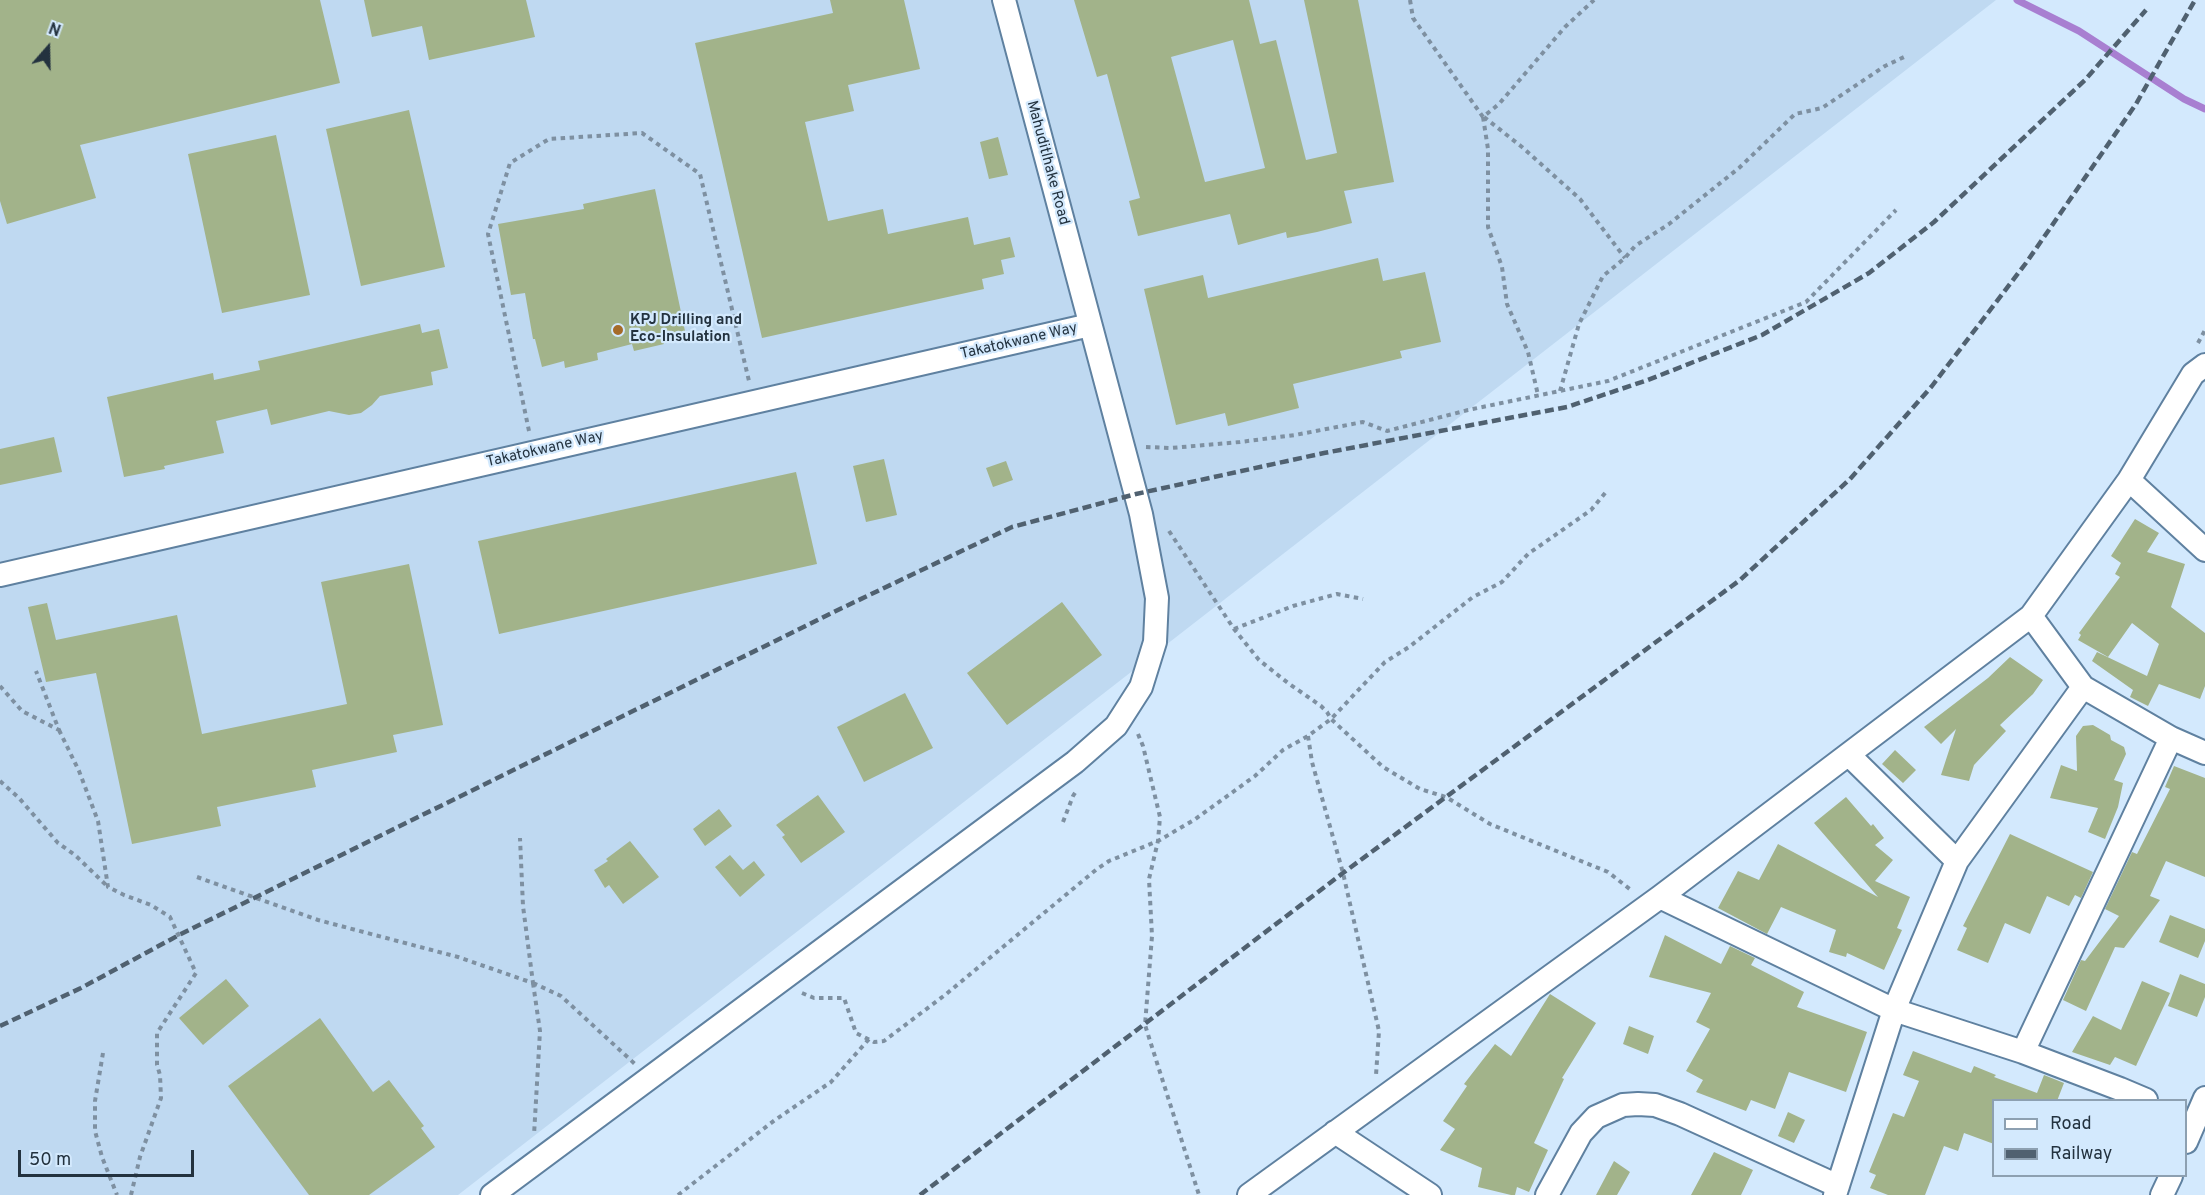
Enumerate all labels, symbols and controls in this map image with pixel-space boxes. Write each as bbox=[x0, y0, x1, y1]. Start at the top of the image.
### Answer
north arrow bbox=[18, 18, 78, 78]
text: N bbox=[45, 20, 63, 42]
street label: Mahuditlhake Road bbox=[1022, 99, 1072, 227]
place label: KPJ Drilling and Eco-Insulation bbox=[630, 312, 742, 347]
street label: Takatokwane Way bbox=[959, 320, 1079, 364]
marker: KPJ Drilling and Eco-Insulation bbox=[611, 323, 625, 337]
street label: Takatokwane Way bbox=[485, 428, 605, 472]
legend bbox=[1992, 1099, 2187, 1177]
text: Road bbox=[2050, 1113, 2092, 1136]
scale bar bbox=[21, 1138, 196, 1176]
text: Railway bbox=[2050, 1143, 2112, 1166]
text: 50 m bbox=[29, 1149, 71, 1172]

